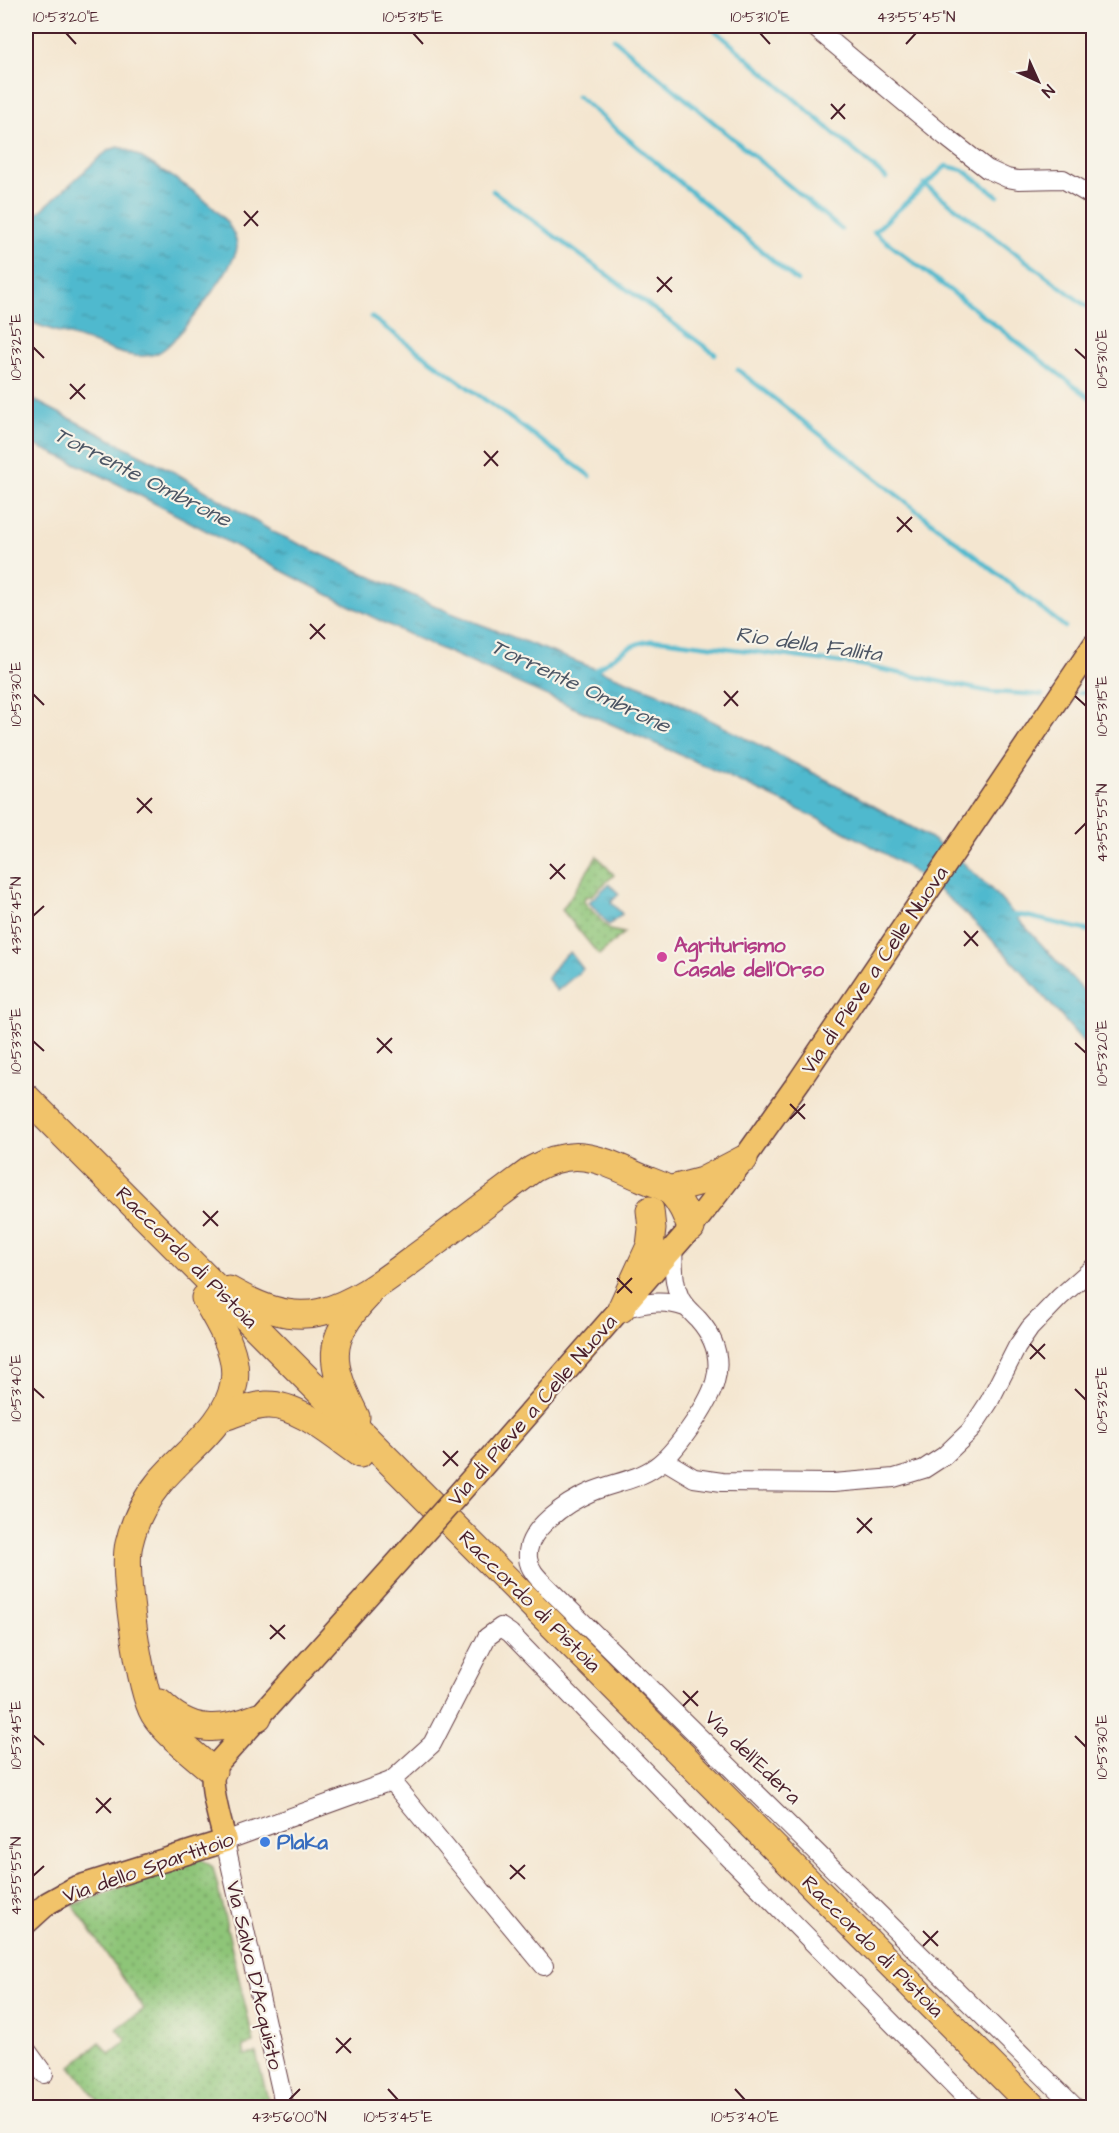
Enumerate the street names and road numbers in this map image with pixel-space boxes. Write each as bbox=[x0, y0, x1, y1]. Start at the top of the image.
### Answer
street label: Via di Pieve a Celle Nuova bbox=[794, 860, 955, 1080]
street label: Raccordo di Pistoia bbox=[109, 1180, 264, 1335]
street label: Via di Pieve a Celle Nuova bbox=[441, 1308, 624, 1512]
street label: Raccordo di Pistoia bbox=[452, 1524, 607, 1679]
street label: Via dell'Edera bbox=[698, 1704, 808, 1811]
street label: Via dello Spartitoio bbox=[59, 1825, 238, 1911]
street label: Raccordo di Pistoia bbox=[795, 1869, 950, 2024]
street label: Via Salvo D'Acquisto bbox=[219, 1878, 290, 2073]

